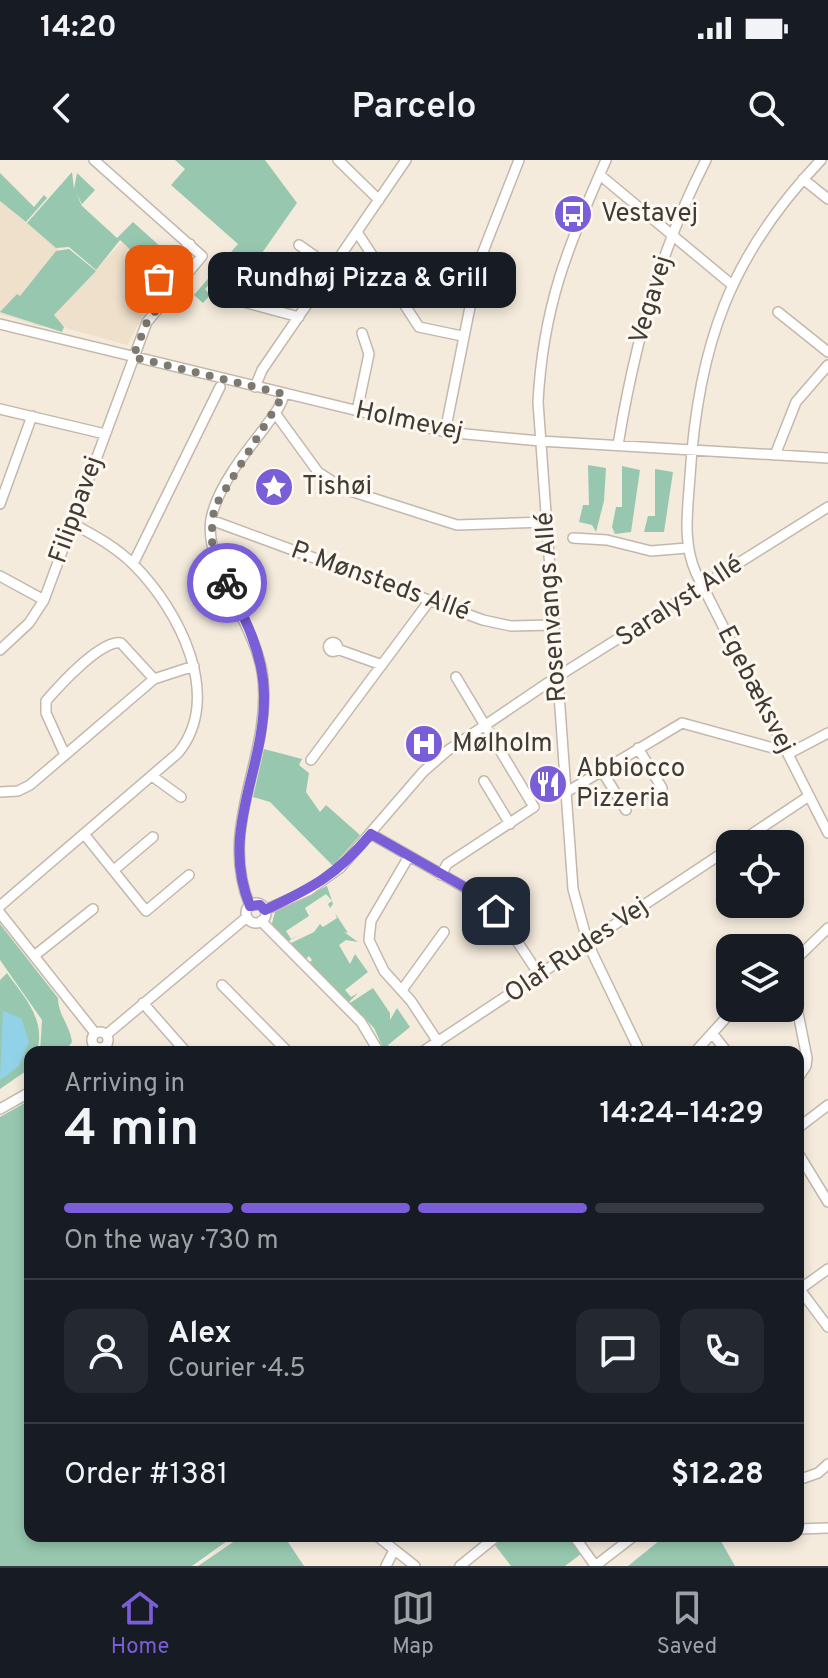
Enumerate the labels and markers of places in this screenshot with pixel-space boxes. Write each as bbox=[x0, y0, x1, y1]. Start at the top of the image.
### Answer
bus stop icon: Vestavej bbox=[552, 193, 594, 235]
place label: Vestavej bbox=[601, 198, 698, 231]
pin bbox=[125, 245, 193, 313]
callout: Rundhøj Pizza & Grill bbox=[207, 251, 515, 307]
place icon: Tishøi bbox=[253, 466, 295, 508]
place label: Tishøi bbox=[302, 471, 372, 504]
hospital icon: Mølholm bbox=[403, 723, 445, 765]
place label: Mølholm bbox=[452, 728, 553, 761]
place label: Abbiocco Pizzeria bbox=[576, 753, 685, 816]
restaurant icon: Abbiocco Pizzeria bbox=[527, 763, 569, 805]
pin bbox=[462, 877, 530, 945]

